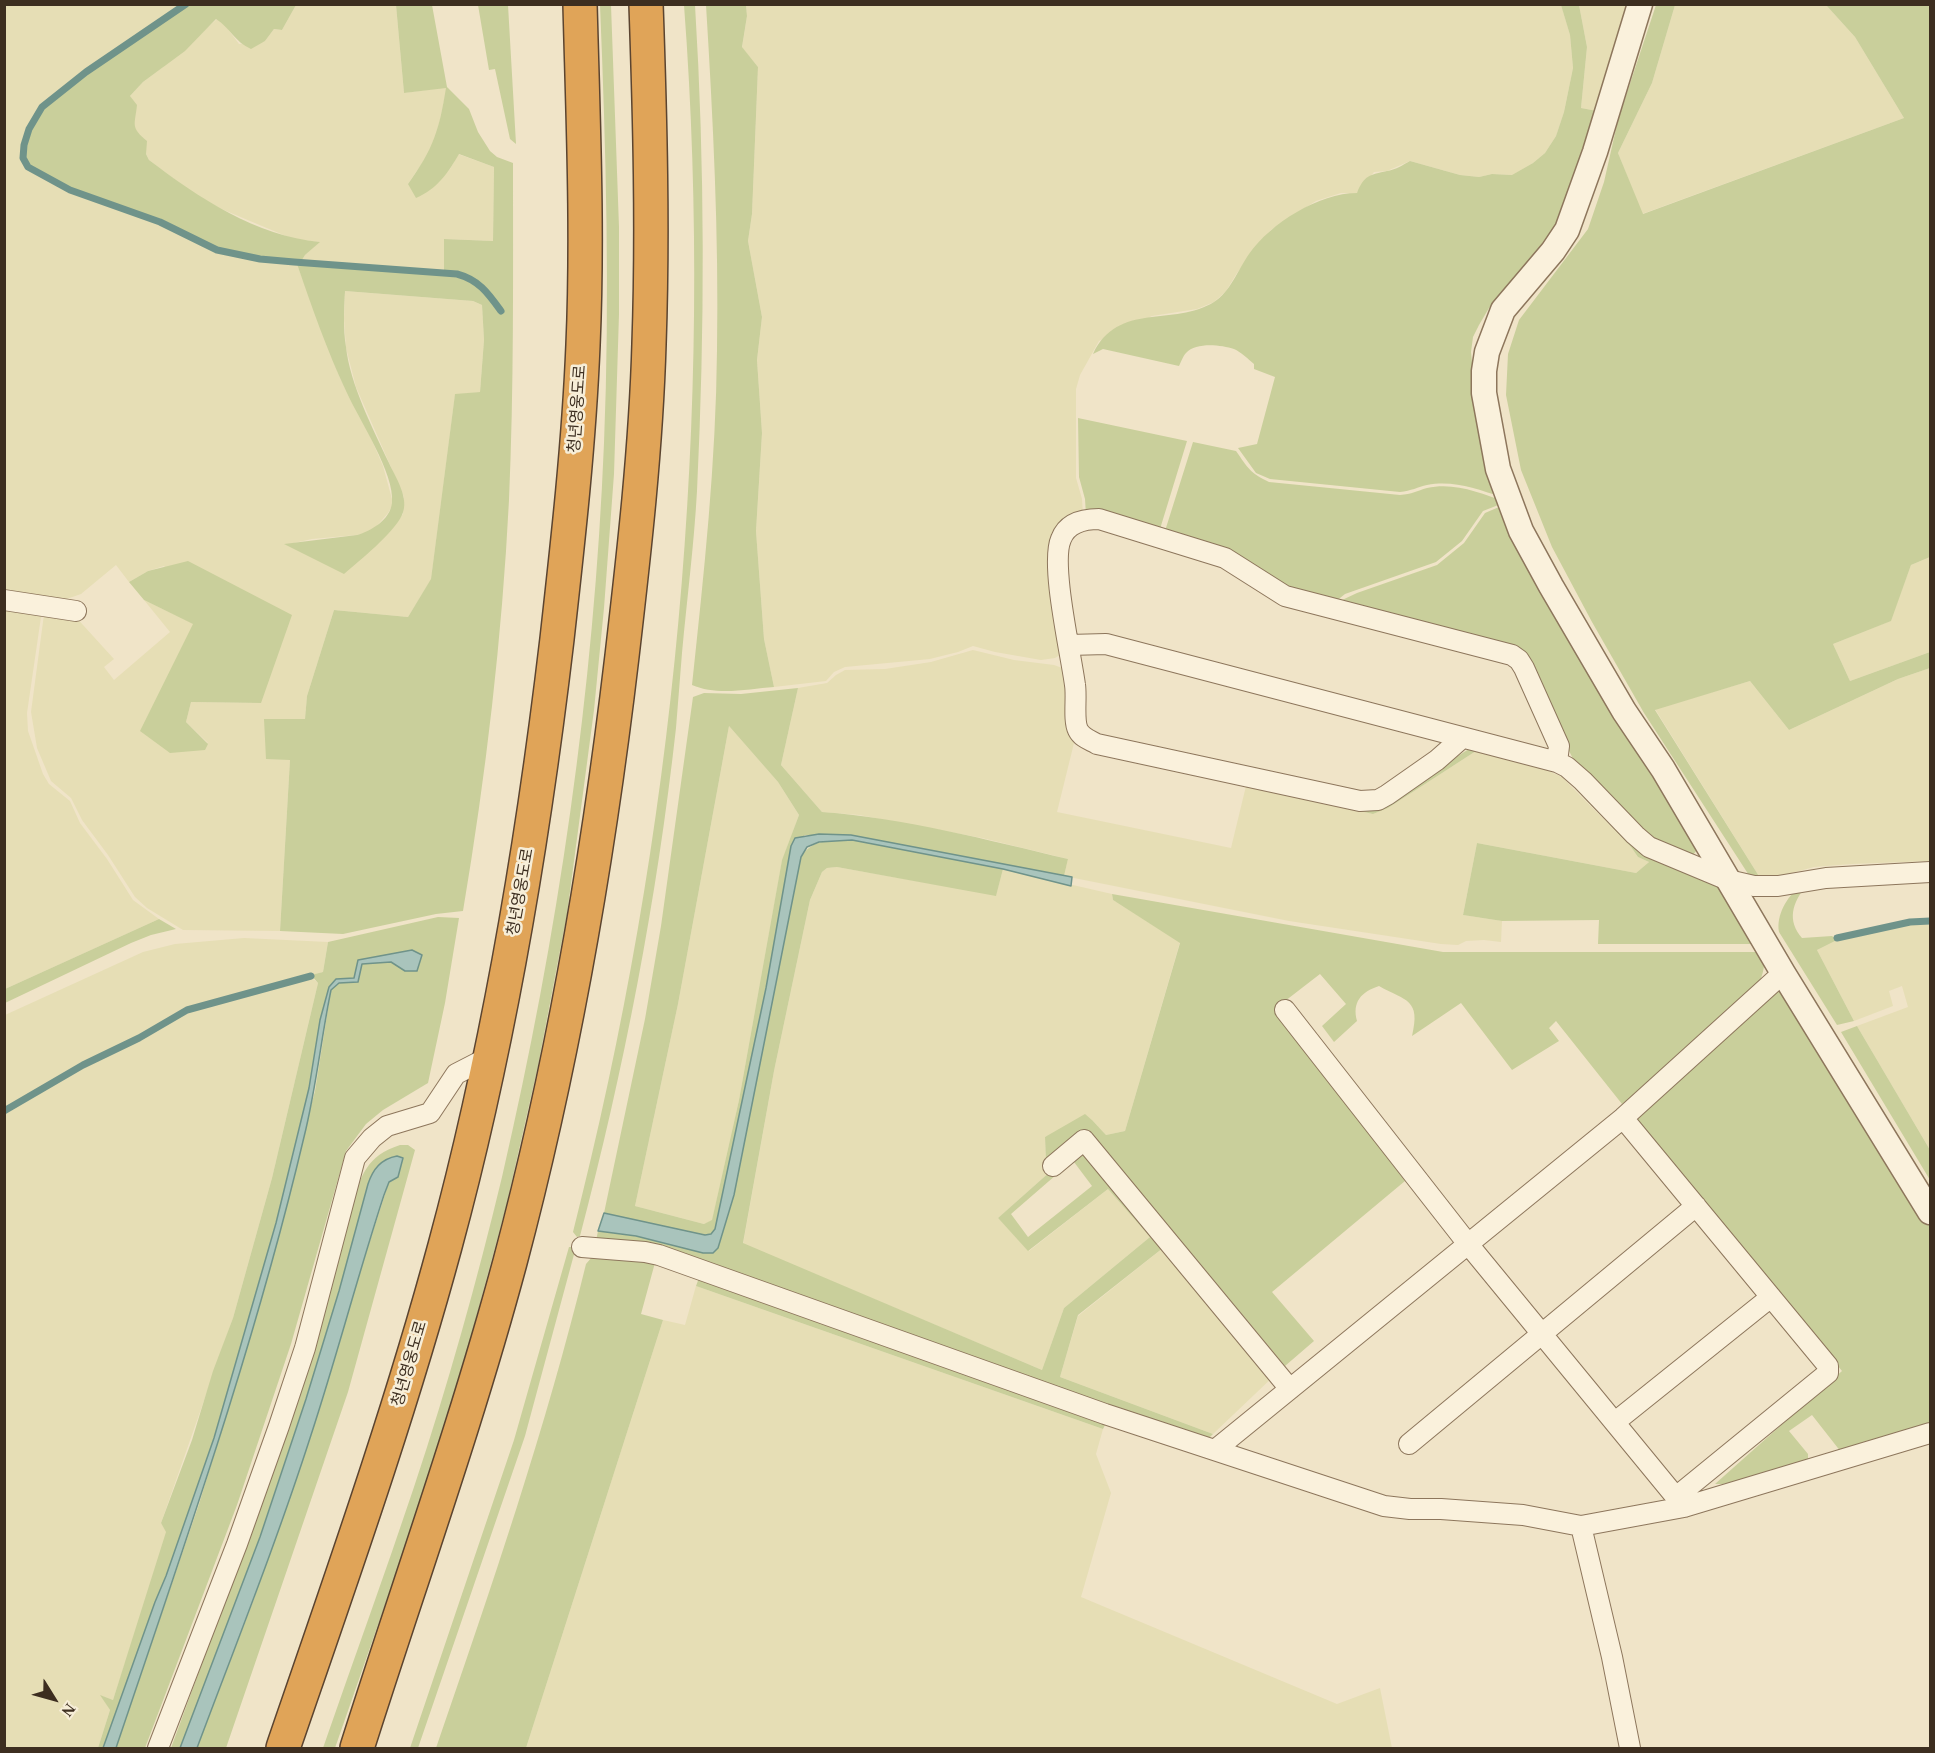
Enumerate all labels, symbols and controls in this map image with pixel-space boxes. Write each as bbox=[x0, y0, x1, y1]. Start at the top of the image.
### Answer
street label: 청년영웅도로 bbox=[565, 364, 591, 454]
street label: 청년영웅도로 bbox=[504, 847, 538, 937]
street label: 청년영웅도로 bbox=[389, 1319, 431, 1409]
north arrow bbox=[24, 1669, 84, 1729]
text: N bbox=[59, 1700, 79, 1720]

